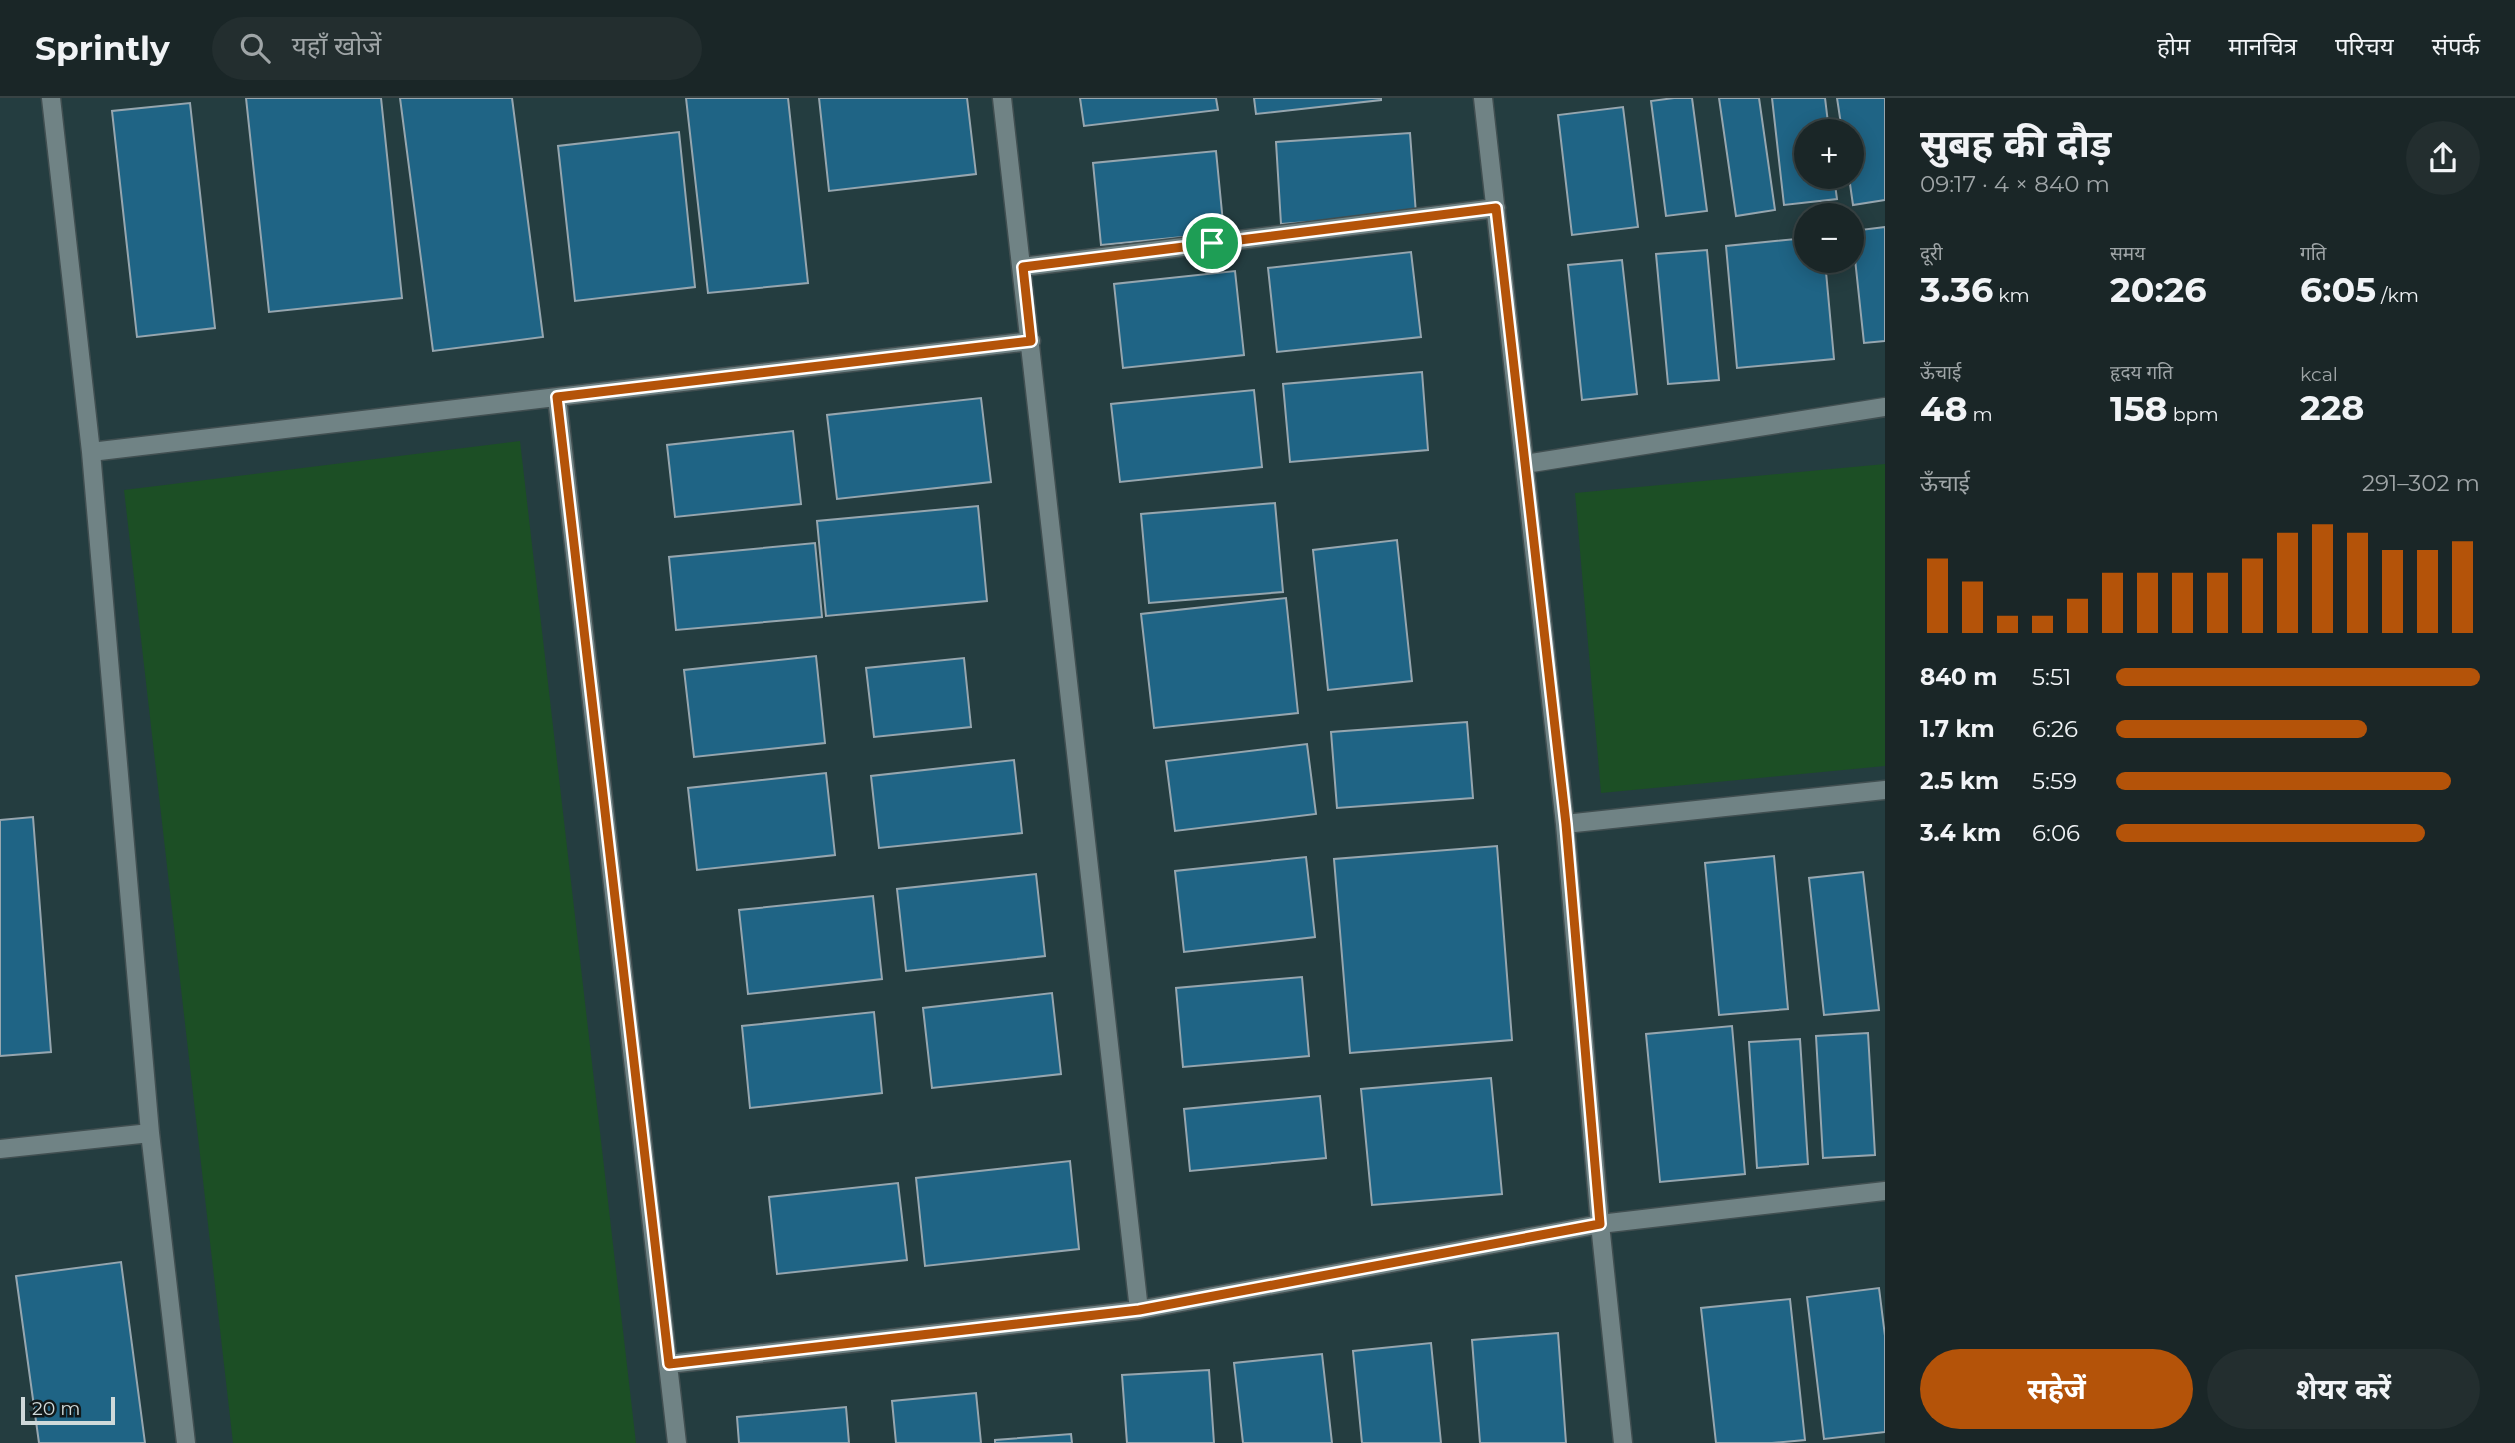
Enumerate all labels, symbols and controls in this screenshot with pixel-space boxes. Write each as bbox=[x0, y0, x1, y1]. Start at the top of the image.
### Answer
search box bbox=[212, 17, 702, 80]
text: Sprintly bbox=[35, 28, 170, 68]
icon: search bbox=[236, 29, 274, 67]
text: यहाँ खोजें bbox=[292, 30, 381, 62]
text: होम bbox=[2157, 32, 2190, 61]
text: मानचित्र bbox=[2228, 32, 2297, 61]
text: परिचय bbox=[2335, 32, 2394, 61]
text: संपर्क bbox=[2432, 32, 2480, 61]
map controls bbox=[1794, 119, 1864, 273]
button: + bbox=[1794, 119, 1864, 189]
text: सुबह की दौड़ bbox=[1920, 120, 2111, 167]
button: share bbox=[2406, 121, 2480, 195]
text: 09:17 · 4 × 840 m bbox=[1920, 170, 2110, 198]
button: − bbox=[1794, 203, 1864, 273]
pin bbox=[1182, 213, 1242, 273]
icon: arrive bbox=[1193, 224, 1231, 262]
text: दूरी bbox=[1920, 242, 1943, 265]
text: समय bbox=[2110, 242, 2145, 265]
text: गति bbox=[2300, 242, 2326, 265]
text: 3.36 bbox=[1920, 268, 1993, 311]
text: 20:26 bbox=[2110, 268, 2207, 311]
text: 6:05 bbox=[2300, 268, 2376, 311]
text: km bbox=[1993, 284, 2030, 307]
text: /km bbox=[2376, 284, 2419, 307]
text: ऊँचाई bbox=[1920, 361, 1961, 384]
text: हृदय गति bbox=[2110, 361, 2173, 384]
text: kcal bbox=[2300, 363, 2338, 386]
text: 228 bbox=[2300, 386, 2364, 429]
text: 48 bbox=[1920, 387, 1968, 430]
text: 158 bbox=[2110, 387, 2168, 430]
text: m bbox=[1968, 403, 1993, 426]
text: bpm bbox=[2168, 403, 2219, 426]
text: ऊँचाई bbox=[1920, 469, 1970, 497]
text: 291–302 m bbox=[2362, 469, 2480, 497]
text: 840 m bbox=[1920, 663, 1997, 691]
text: 5:51 bbox=[2032, 663, 2071, 691]
text: 1.7 km bbox=[1920, 715, 1995, 743]
text: 6:26 bbox=[2032, 715, 2078, 743]
text: 2.5 km bbox=[1920, 767, 1999, 795]
text: 5:59 bbox=[2032, 767, 2077, 795]
text: 3.4 km bbox=[1920, 819, 2001, 847]
text: 6:06 bbox=[2032, 819, 2080, 847]
button: सहेजें bbox=[1920, 1349, 2193, 1429]
button: शेयर करें bbox=[2207, 1349, 2480, 1429]
scale bar bbox=[21, 1394, 116, 1426]
text: 20 m bbox=[32, 1397, 80, 1420]

